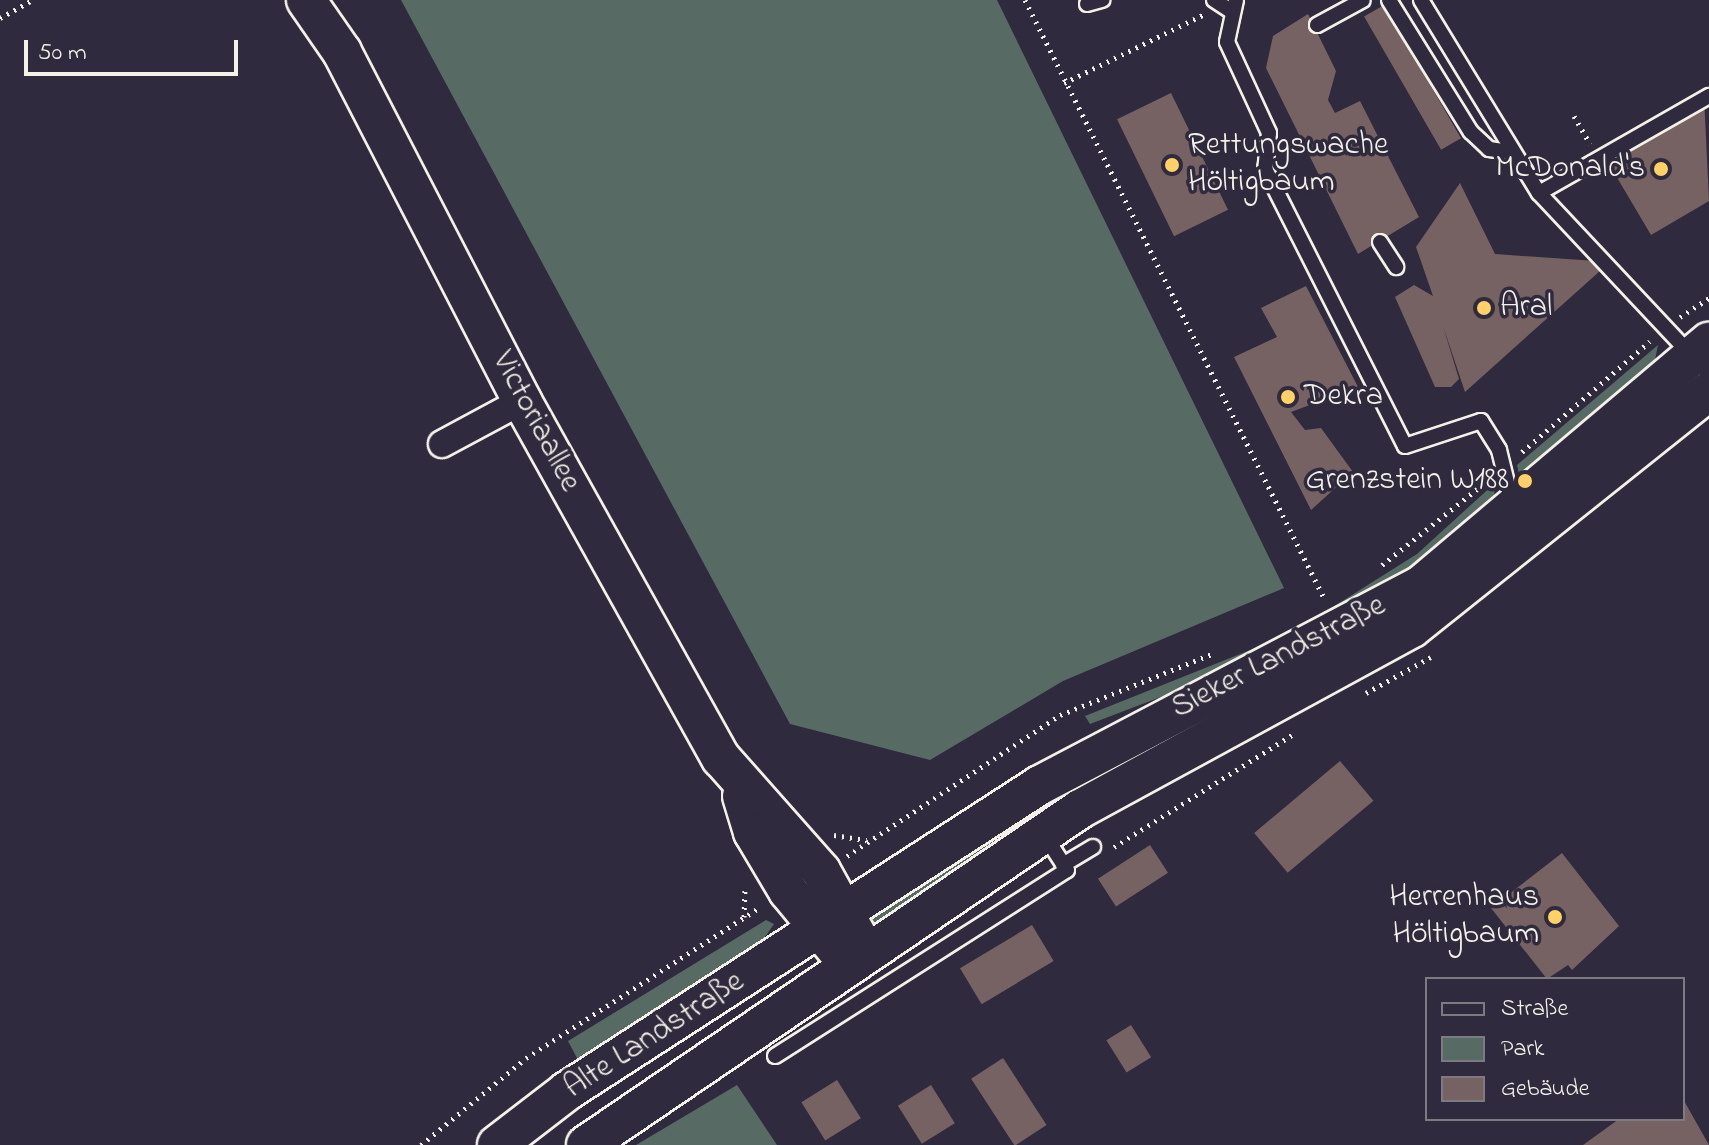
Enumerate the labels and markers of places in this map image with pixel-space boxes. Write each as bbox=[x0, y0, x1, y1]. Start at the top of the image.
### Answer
place label: Rettungswache Höltigbaum bbox=[1188, 128, 1388, 203]
place label: McDonald's bbox=[1495, 150, 1645, 188]
marker: Rettungswache Höltigbaum bbox=[1163, 156, 1181, 174]
marker: McDonald's bbox=[1652, 160, 1670, 178]
place label: Aral bbox=[1500, 289, 1552, 327]
marker: Aral bbox=[1475, 299, 1493, 317]
place label: Dekra bbox=[1304, 378, 1383, 416]
marker: Dekra bbox=[1279, 388, 1297, 406]
place label: Grenzstein W188 bbox=[1306, 462, 1509, 500]
marker: Grenzstein W188 bbox=[1516, 472, 1534, 490]
place label: Herrenhaus Höltigbaum bbox=[1389, 880, 1539, 955]
marker: Herrenhaus Höltigbaum bbox=[1546, 908, 1564, 926]

